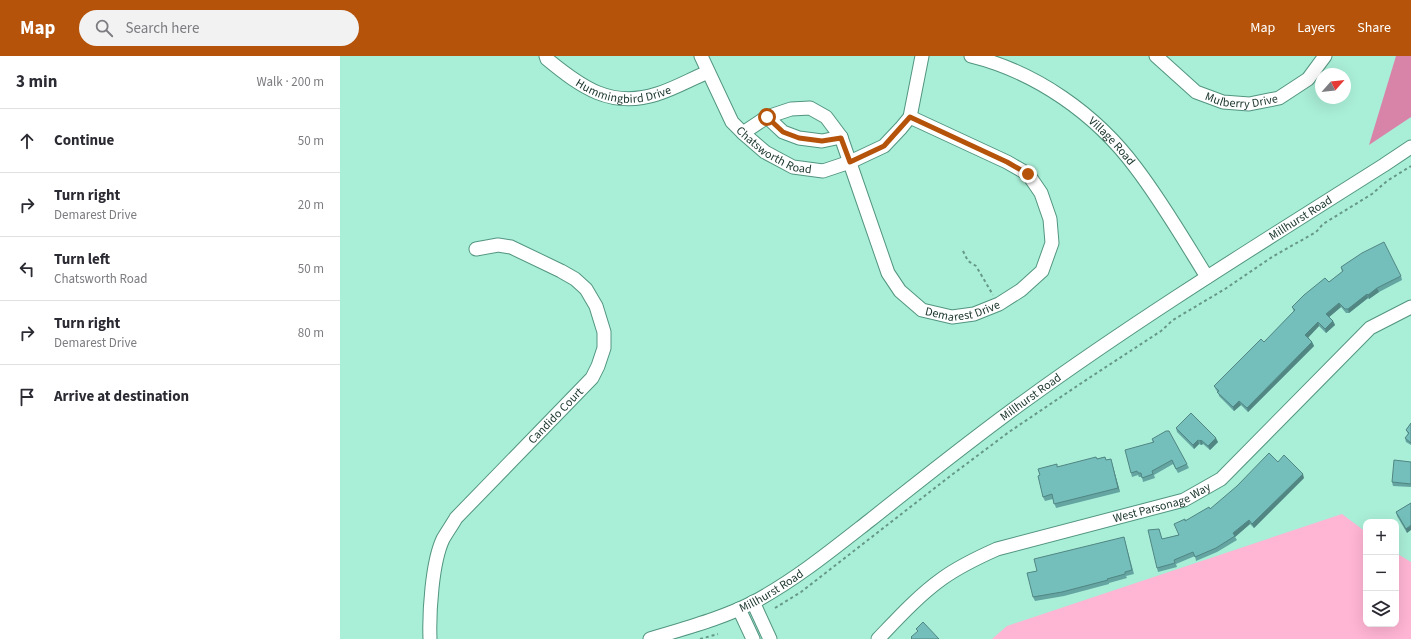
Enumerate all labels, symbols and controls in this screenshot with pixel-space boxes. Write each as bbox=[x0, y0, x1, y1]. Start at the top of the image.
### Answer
search box bbox=[79, 10, 359, 46]
text: Map bbox=[20, 15, 55, 42]
icon: search bbox=[93, 17, 115, 39]
text: Search here bbox=[125, 18, 199, 39]
text: Map bbox=[1250, 18, 1275, 38]
text: Layers bbox=[1297, 18, 1335, 38]
text: Share bbox=[1357, 18, 1391, 38]
north arrow bbox=[1315, 68, 1351, 104]
text: 3 min bbox=[16, 70, 57, 94]
text: Walk · 200 m bbox=[256, 73, 324, 91]
street label: Hummingbird Drive bbox=[572, 74, 674, 107]
street label: Mulberry Drive bbox=[1203, 88, 1279, 113]
route start bbox=[758, 108, 776, 126]
street label: Village Road bbox=[1085, 113, 1139, 169]
street label: Chatsworth Road bbox=[732, 122, 813, 178]
icon: ahead bbox=[16, 130, 38, 152]
text: Continue bbox=[54, 130, 114, 151]
text: 50 m bbox=[298, 132, 324, 150]
route end bbox=[1019, 165, 1037, 183]
text: Turn right bbox=[54, 185, 120, 206]
street label: Millhurst Road bbox=[1265, 191, 1335, 244]
icon: right bbox=[16, 194, 38, 216]
text: 20 m bbox=[298, 196, 324, 214]
text: Demarest Drive bbox=[54, 206, 137, 224]
text: Turn left bbox=[54, 249, 110, 270]
icon: left bbox=[16, 258, 38, 280]
text: 50 m bbox=[298, 260, 324, 278]
text: Chatsworth Road bbox=[54, 270, 147, 288]
street label: Demarest Drive bbox=[924, 296, 1002, 326]
text: Turn right bbox=[54, 313, 120, 334]
icon: right bbox=[16, 322, 38, 344]
text: 80 m bbox=[298, 324, 324, 342]
text: Demarest Drive bbox=[54, 334, 137, 352]
street label: Millhurst Road bbox=[996, 369, 1065, 425]
street label: Candido Court bbox=[524, 384, 587, 448]
icon: arrive bbox=[16, 386, 38, 408]
text: Arrive at destination bbox=[54, 386, 189, 407]
street label: West Parsonage Way bbox=[1111, 478, 1214, 527]
map controls bbox=[1363, 519, 1399, 627]
button: + bbox=[1363, 519, 1399, 555]
button: − bbox=[1363, 555, 1399, 591]
street label: Millhurst Road bbox=[736, 565, 807, 616]
button: layers bbox=[1363, 591, 1399, 627]

